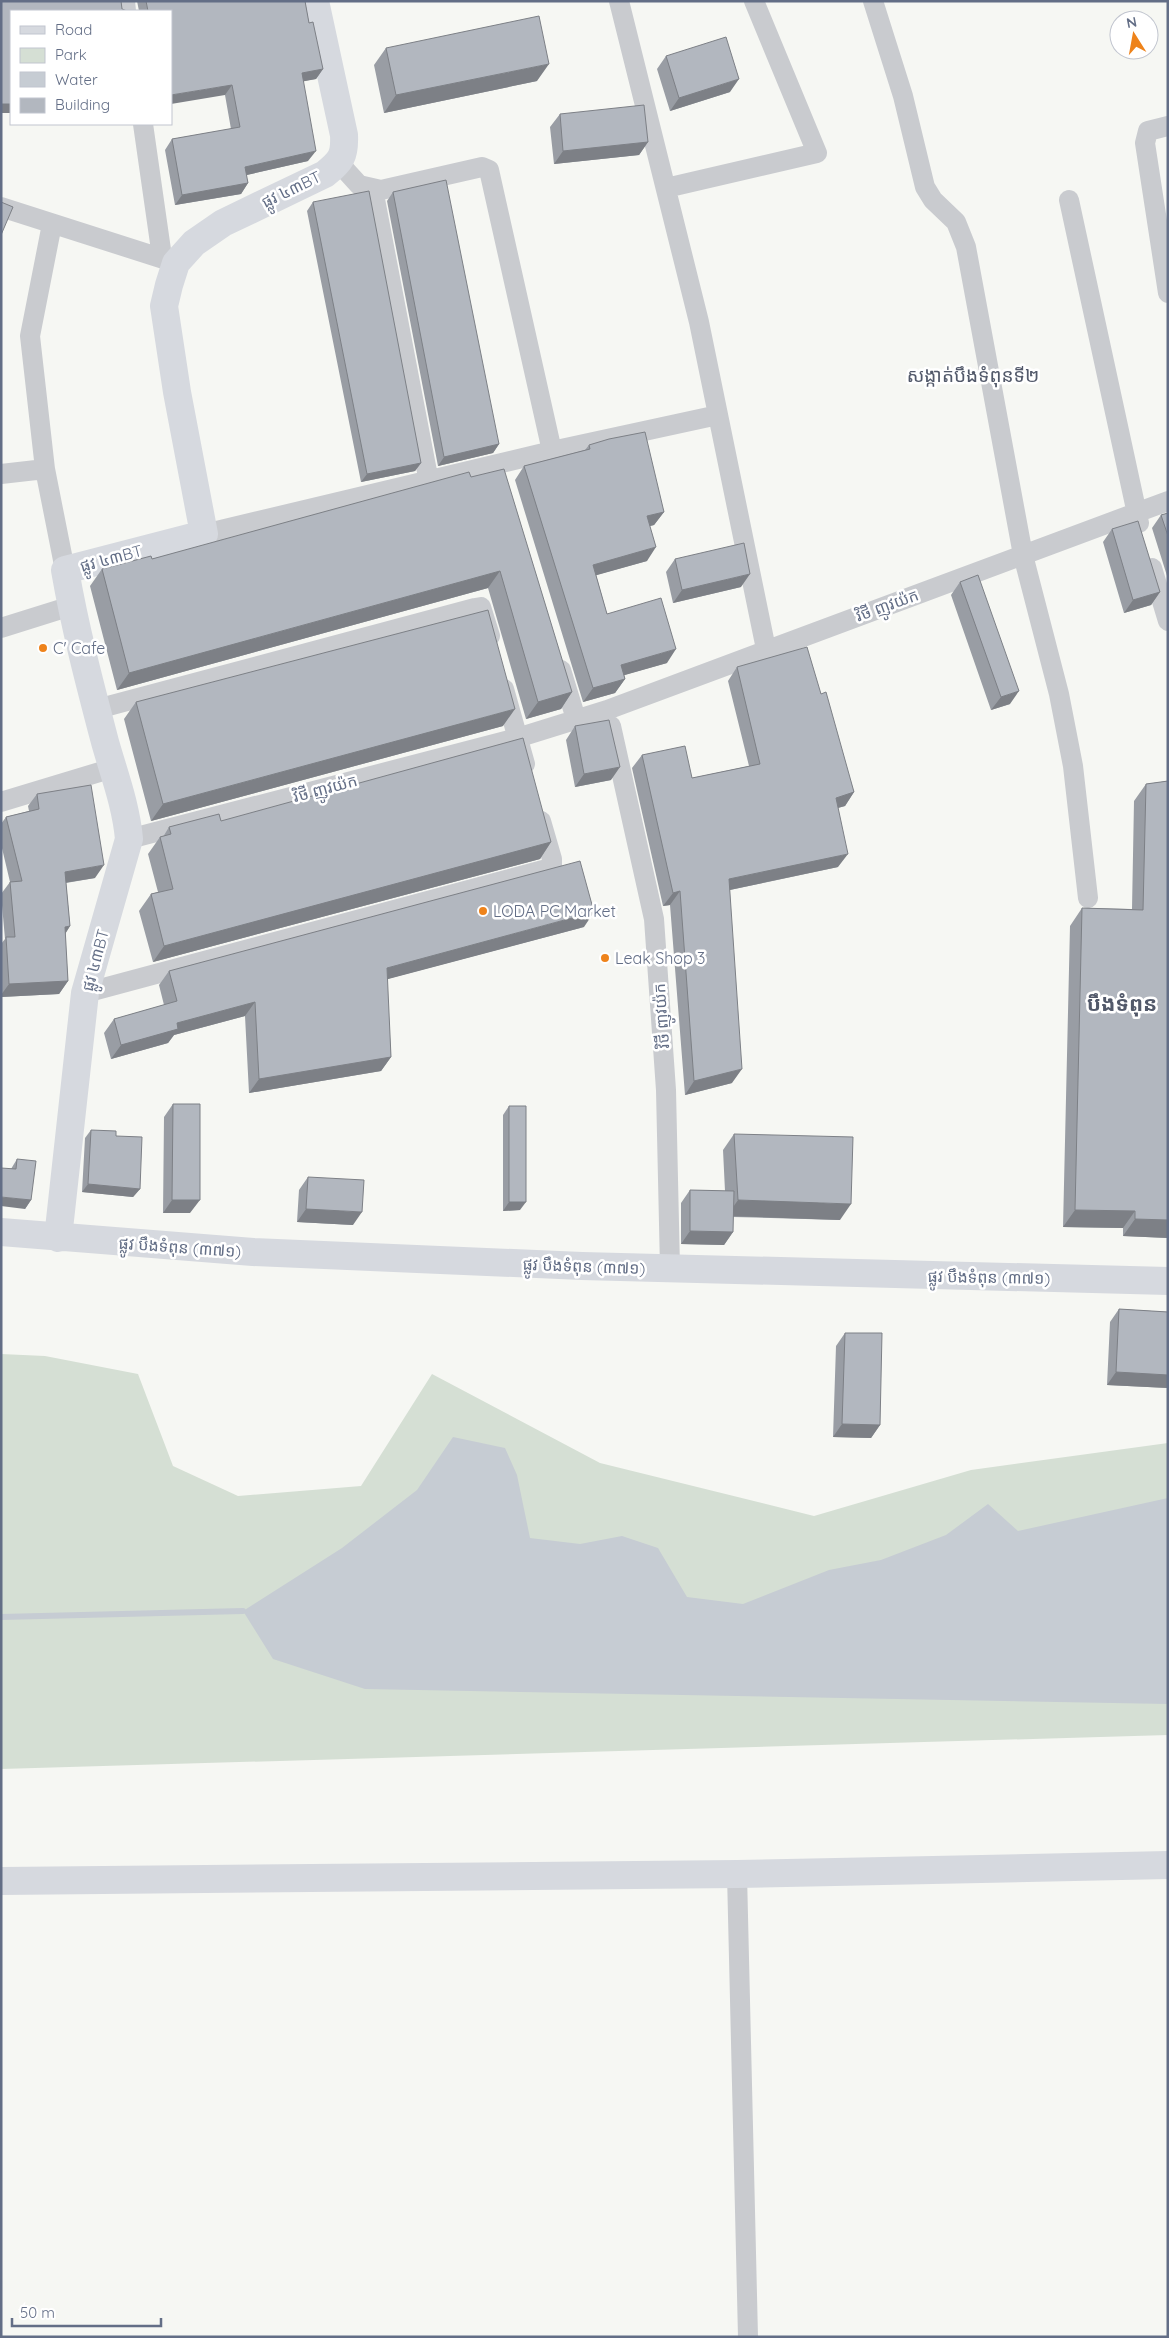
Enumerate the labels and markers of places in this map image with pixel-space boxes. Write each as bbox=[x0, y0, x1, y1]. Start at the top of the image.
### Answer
place label: C' Cafe bbox=[53, 638, 105, 658]
marker: C' Cafe bbox=[37, 642, 49, 654]
place label: LODA PC Market bbox=[493, 901, 616, 921]
marker: LODA PC Market bbox=[477, 905, 489, 917]
place label: Leak Shop 3 bbox=[615, 948, 705, 968]
marker: Leak Shop 3 bbox=[599, 952, 611, 964]

